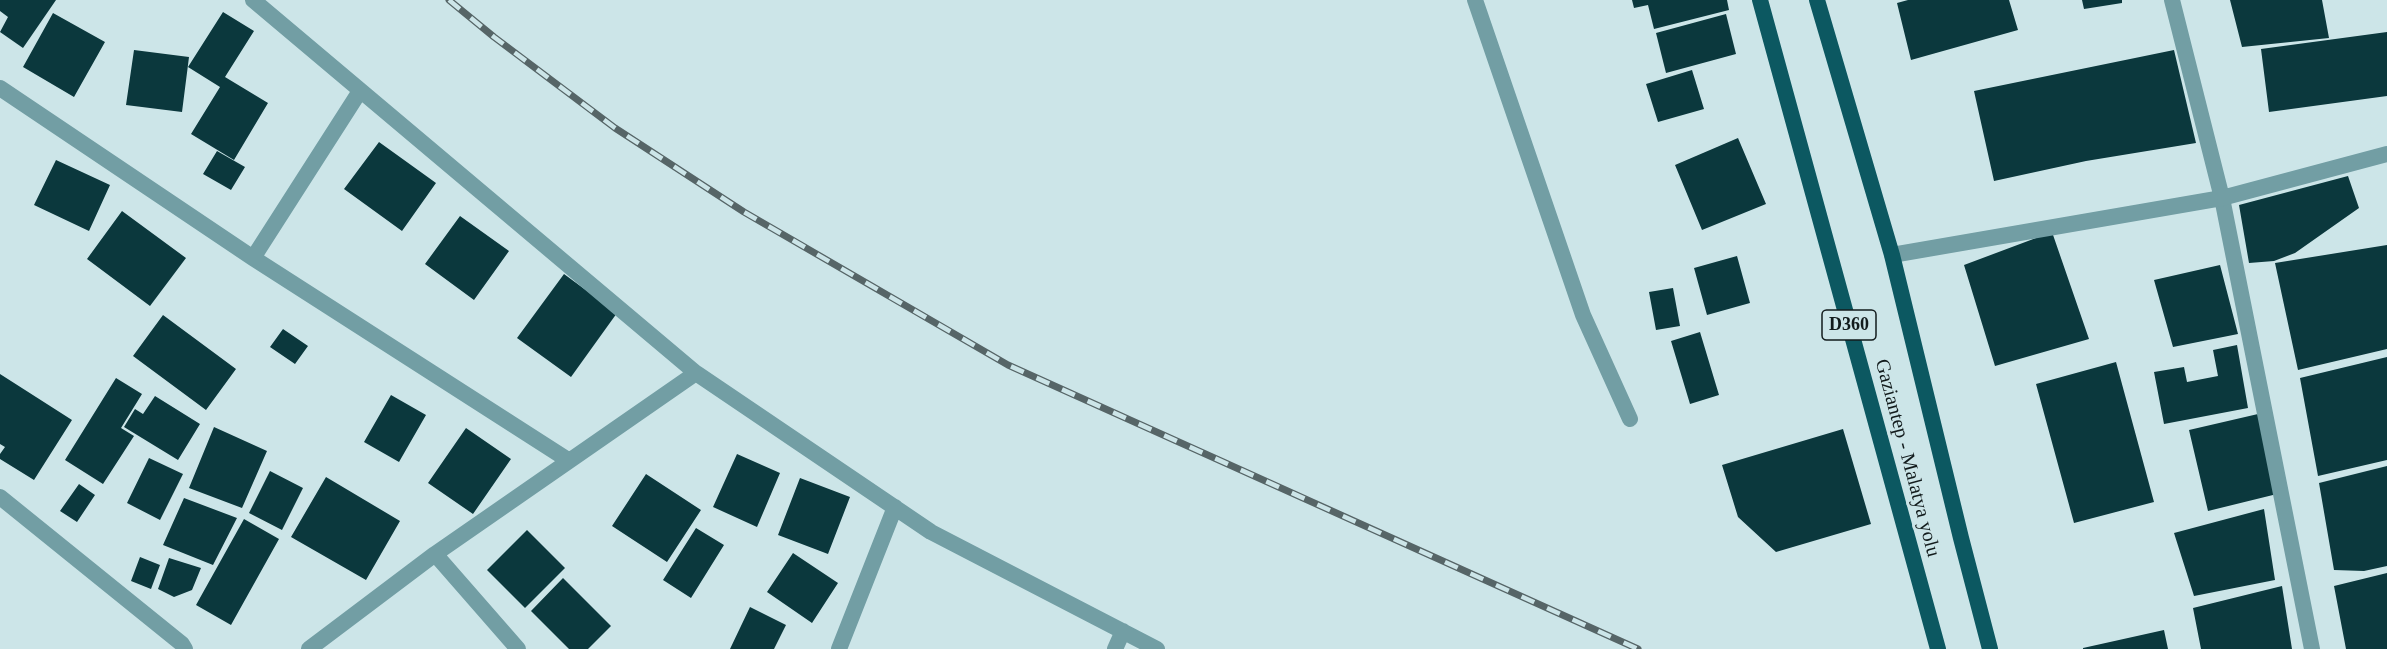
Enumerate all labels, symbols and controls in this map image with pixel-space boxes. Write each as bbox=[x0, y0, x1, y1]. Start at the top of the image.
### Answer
road number: D360 bbox=[1822, 310, 1876, 340]
street label: Gaziantep - Malatya yolu bbox=[1869, 356, 1945, 560]

